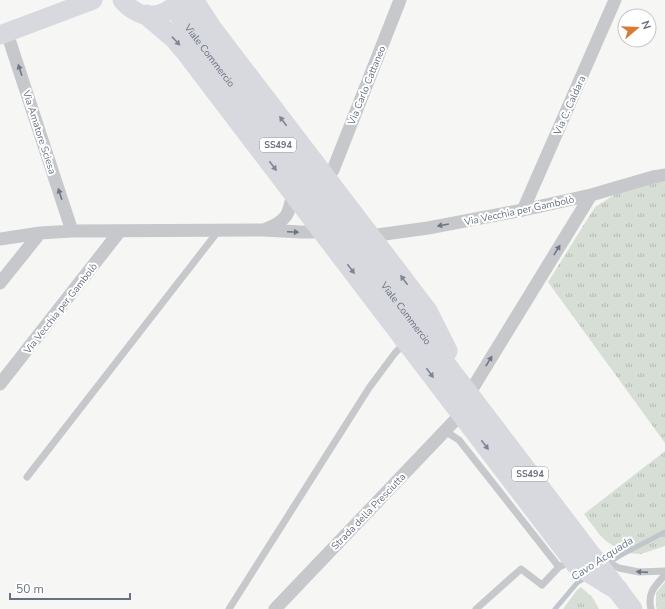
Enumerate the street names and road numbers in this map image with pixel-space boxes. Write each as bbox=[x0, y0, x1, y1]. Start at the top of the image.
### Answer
street label: Viale Commercio bbox=[180, 21, 238, 91]
street label: Via Carlo Cattaneo bbox=[344, 43, 389, 128]
street label: Via C. Caldara bbox=[550, 74, 589, 138]
street label: Via Amatore Sciesa bbox=[19, 88, 59, 176]
road number: SS494 bbox=[260, 138, 296, 152]
street label: Via Vecchia per Gambolò bbox=[462, 192, 576, 230]
street label: Via Vecchia per Gambolò bbox=[20, 260, 101, 358]
street label: Viale Commercio bbox=[376, 278, 434, 348]
road number: SS494 bbox=[512, 467, 548, 481]
street label: Strada della Presciutta bbox=[328, 470, 409, 553]

